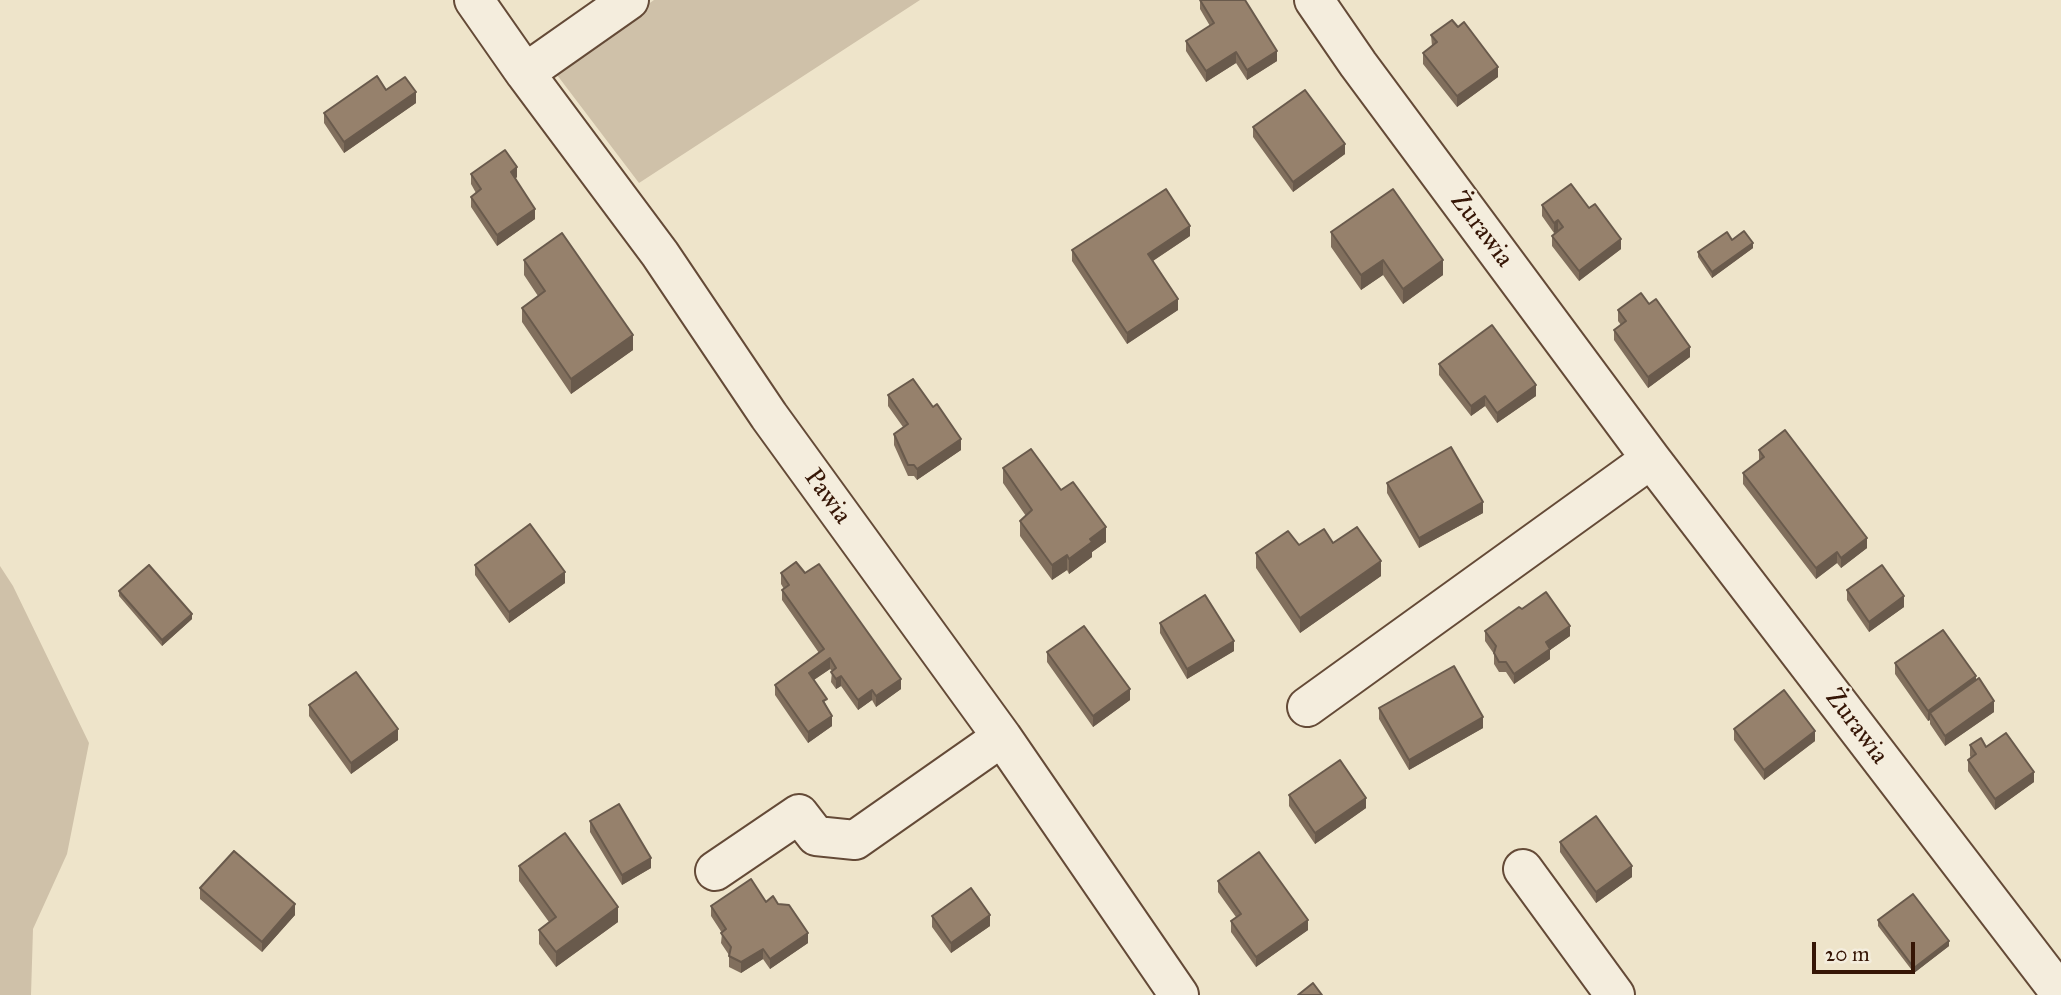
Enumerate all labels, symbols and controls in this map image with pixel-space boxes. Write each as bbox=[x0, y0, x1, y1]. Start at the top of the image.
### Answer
street label: Żurawia bbox=[1443, 186, 1519, 274]
street label: Pawia bbox=[797, 463, 857, 531]
street label: Żurawia bbox=[1818, 683, 1894, 771]
scale bar bbox=[1816, 928, 1919, 972]
text: 20 m bbox=[1825, 941, 1870, 967]

